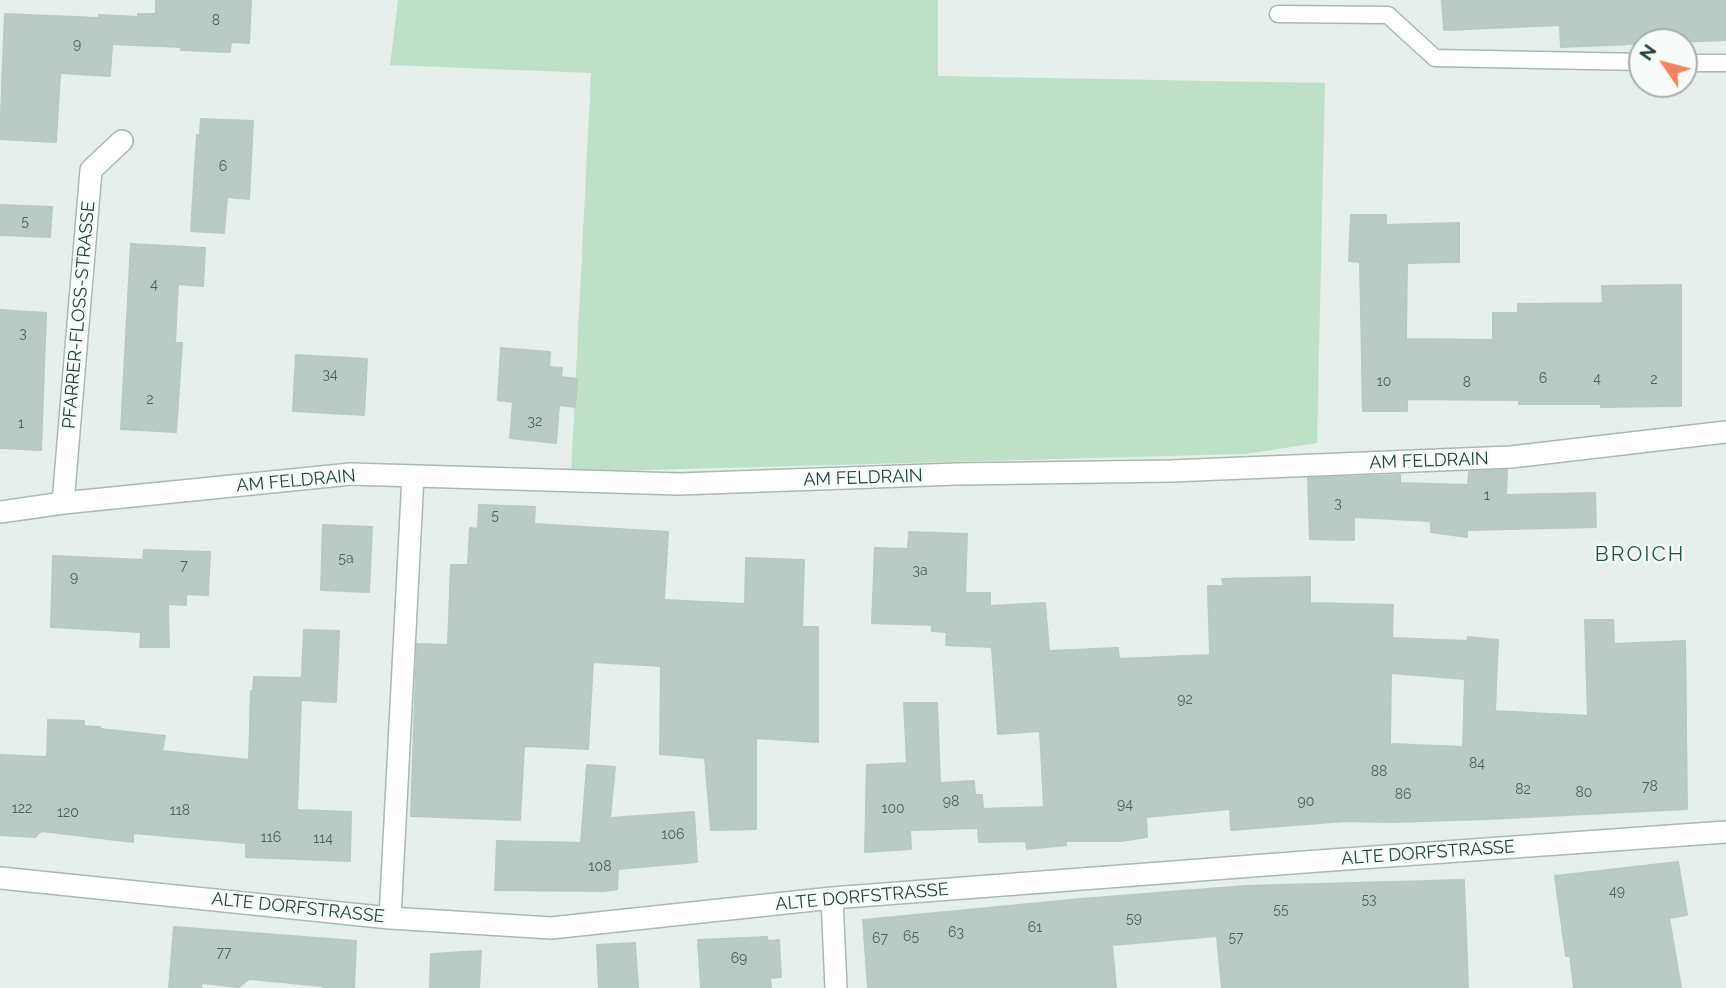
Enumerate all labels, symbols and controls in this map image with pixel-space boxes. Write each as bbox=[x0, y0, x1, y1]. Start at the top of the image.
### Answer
house number: 8 bbox=[212, 13, 220, 29]
north arrow bbox=[1628, 28, 1698, 98]
house number: 9 bbox=[73, 37, 81, 53]
text: N bbox=[1634, 40, 1661, 64]
house number: 6 bbox=[219, 159, 227, 175]
street label: PFARRER-FLOSS-STRASSE bbox=[58, 200, 100, 430]
house number: 5 bbox=[21, 214, 29, 230]
house number: 4 bbox=[150, 277, 158, 293]
house number: 3 bbox=[19, 326, 27, 342]
house number: 34 bbox=[322, 367, 338, 383]
house number: 6 bbox=[1539, 371, 1547, 387]
house number: 4 bbox=[1593, 371, 1601, 387]
house number: 2 bbox=[1650, 372, 1658, 388]
house number: 10 bbox=[1377, 374, 1391, 390]
house number: 8 bbox=[1463, 375, 1471, 391]
house number: 2 bbox=[146, 392, 154, 408]
house number: 32 bbox=[528, 414, 542, 430]
house number: 1 bbox=[18, 416, 24, 432]
street label: AM FELDRAIN bbox=[1369, 448, 1489, 474]
street label: AM FELDRAIN bbox=[235, 465, 357, 497]
street label: AM FELDRAIN bbox=[803, 465, 923, 491]
house number: 1 bbox=[1484, 488, 1490, 504]
house number: 3 bbox=[1334, 496, 1342, 512]
house number: 5 bbox=[491, 508, 499, 524]
district label: BROICH bbox=[1595, 542, 1685, 568]
house number: 5a bbox=[338, 551, 354, 567]
house number: 7 bbox=[180, 558, 188, 574]
house number: 3a bbox=[912, 563, 928, 579]
house number: 9 bbox=[70, 570, 78, 586]
house number: 92 bbox=[1177, 692, 1193, 708]
house number: 84 bbox=[1469, 756, 1485, 772]
house number: 88 bbox=[1371, 764, 1387, 780]
house number: 78 bbox=[1642, 779, 1658, 795]
house number: 82 bbox=[1515, 782, 1531, 798]
house number: 80 bbox=[1576, 785, 1592, 801]
house number: 86 bbox=[1395, 787, 1411, 803]
house number: 98 bbox=[943, 794, 959, 810]
house number: 90 bbox=[1298, 794, 1314, 810]
house number: 94 bbox=[1117, 797, 1133, 813]
house number: 122 bbox=[12, 801, 32, 817]
house number: 100 bbox=[881, 801, 905, 817]
house number: 118 bbox=[170, 803, 190, 819]
house number: 120 bbox=[57, 805, 79, 821]
house number: 106 bbox=[661, 827, 685, 843]
house number: 116 bbox=[261, 830, 281, 846]
house number: 114 bbox=[313, 831, 333, 847]
street label: ALTE DORFSTRASSE bbox=[1340, 836, 1516, 870]
house number: 108 bbox=[589, 859, 611, 875]
street label: ALTE DORFSTRASSE bbox=[774, 879, 950, 915]
house number: 49 bbox=[1609, 884, 1625, 900]
street label: ALTE DORFSTRASSE bbox=[210, 888, 386, 928]
house number: 53 bbox=[1361, 892, 1377, 908]
house number: 55 bbox=[1273, 902, 1289, 918]
house number: 59 bbox=[1126, 911, 1142, 927]
house number: 61 bbox=[1028, 920, 1042, 936]
house number: 63 bbox=[948, 925, 964, 941]
house number: 65 bbox=[903, 929, 919, 945]
house number: 57 bbox=[1228, 930, 1244, 946]
house number: 67 bbox=[872, 931, 888, 947]
house number: 77 bbox=[217, 945, 231, 961]
house number: 69 bbox=[731, 951, 747, 967]

